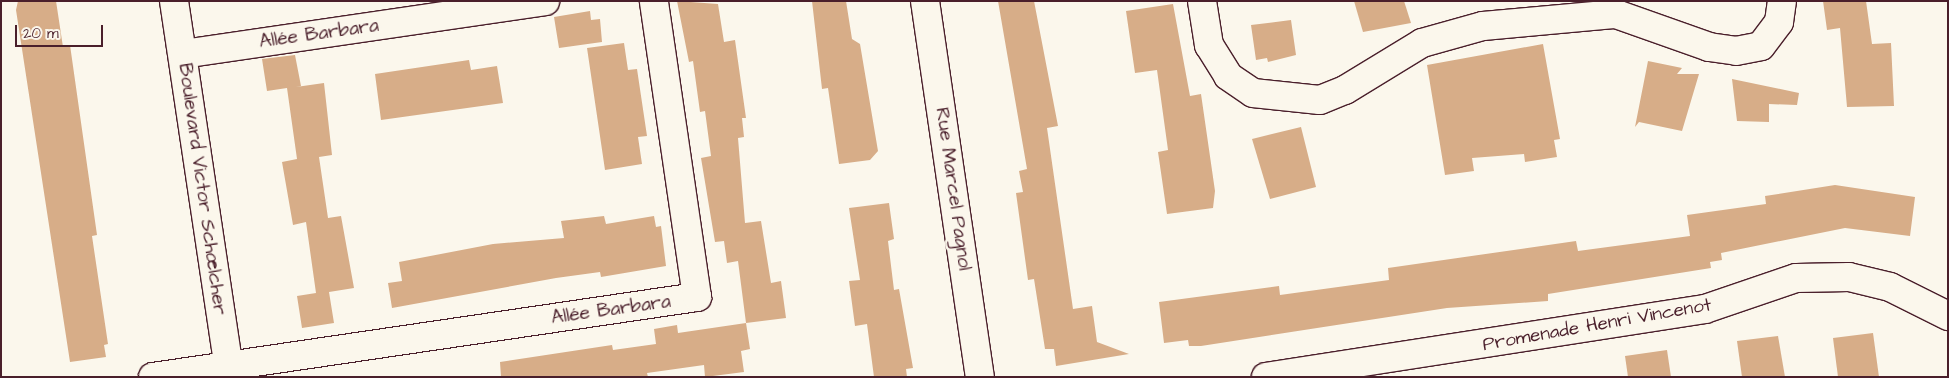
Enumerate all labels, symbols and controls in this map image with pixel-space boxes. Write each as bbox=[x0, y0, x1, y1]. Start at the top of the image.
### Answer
street label: Allée Barbara bbox=[258, 14, 380, 54]
scale bar bbox=[18, 15, 105, 47]
text: 20 m bbox=[23, 23, 59, 44]
street label: Boulevard Victor Schœlcher bbox=[173, 62, 231, 316]
street label: Rue Marcel Pagnol bbox=[930, 106, 976, 272]
street label: Allée Barbara bbox=[550, 290, 672, 330]
street label: Promenade Henri Vincenot bbox=[1481, 294, 1713, 356]

